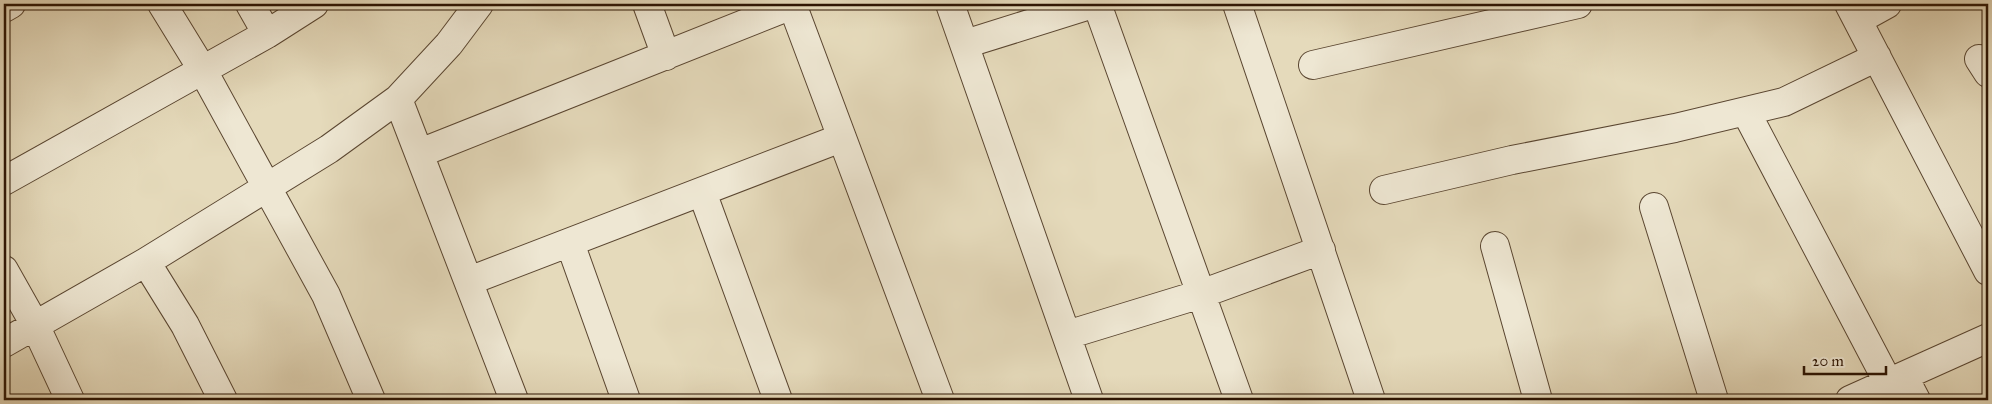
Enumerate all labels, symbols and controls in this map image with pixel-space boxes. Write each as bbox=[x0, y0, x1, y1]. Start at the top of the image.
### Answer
scale bar bbox=[1804, 344, 1887, 376]
text: 20 m bbox=[1812, 352, 1844, 370]

